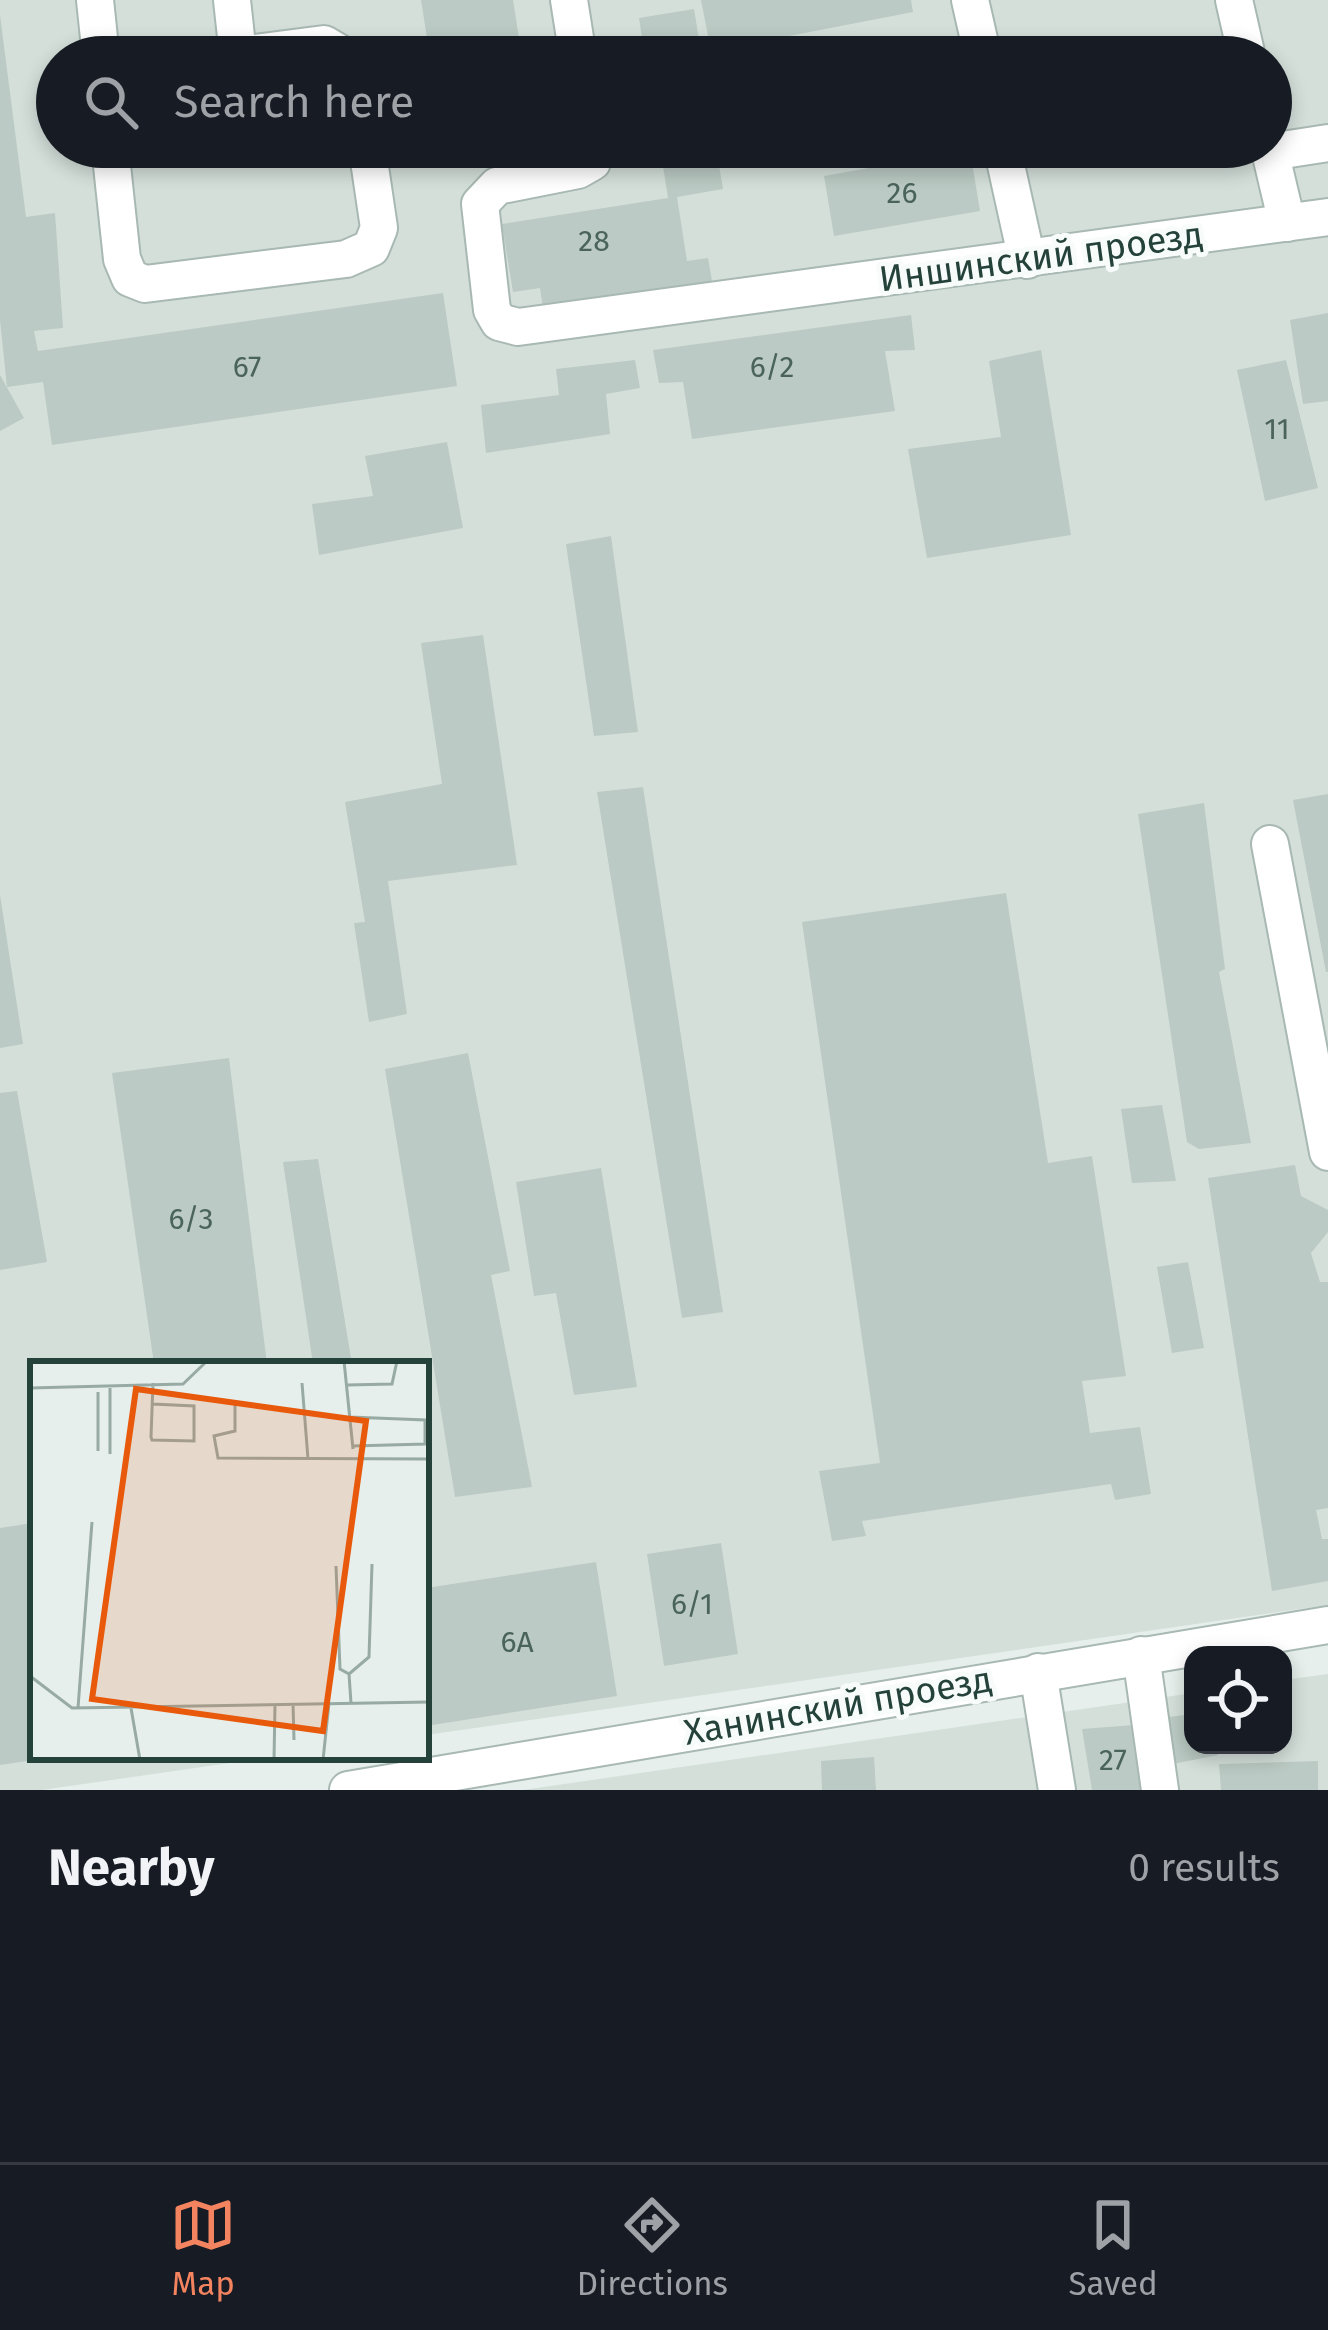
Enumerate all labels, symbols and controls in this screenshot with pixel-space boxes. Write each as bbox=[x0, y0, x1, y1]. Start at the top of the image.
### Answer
search box bbox=[36, 36, 1292, 168]
icon: search bbox=[78, 69, 144, 135]
text: Search here bbox=[174, 75, 414, 129]
house number: 26 bbox=[887, 175, 917, 211]
street label: Иншинский проезд bbox=[876, 213, 1206, 301]
house number: 28 bbox=[578, 223, 610, 259]
house number: 67 bbox=[233, 349, 261, 385]
house number: 6/2 bbox=[750, 349, 794, 385]
house number: 11 bbox=[1264, 411, 1290, 447]
house number: 6/3 bbox=[168, 1201, 214, 1237]
inset map bbox=[30, 1361, 429, 1760]
house number: 6/1 bbox=[671, 1586, 713, 1622]
house number: 6А bbox=[500, 1624, 534, 1660]
map controls bbox=[1184, 1646, 1292, 1754]
button: locate bbox=[1184, 1646, 1292, 1754]
street label: Ханинский проезд bbox=[681, 1657, 995, 1755]
house number: 27 bbox=[1099, 1742, 1127, 1778]
text: Nearby bbox=[48, 1837, 214, 1899]
text: 0 results bbox=[1128, 1845, 1280, 1891]
tab: Map bbox=[170, 2192, 236, 2304]
tab: Directions bbox=[577, 2192, 728, 2304]
tab: Saved bbox=[1068, 2192, 1158, 2304]

